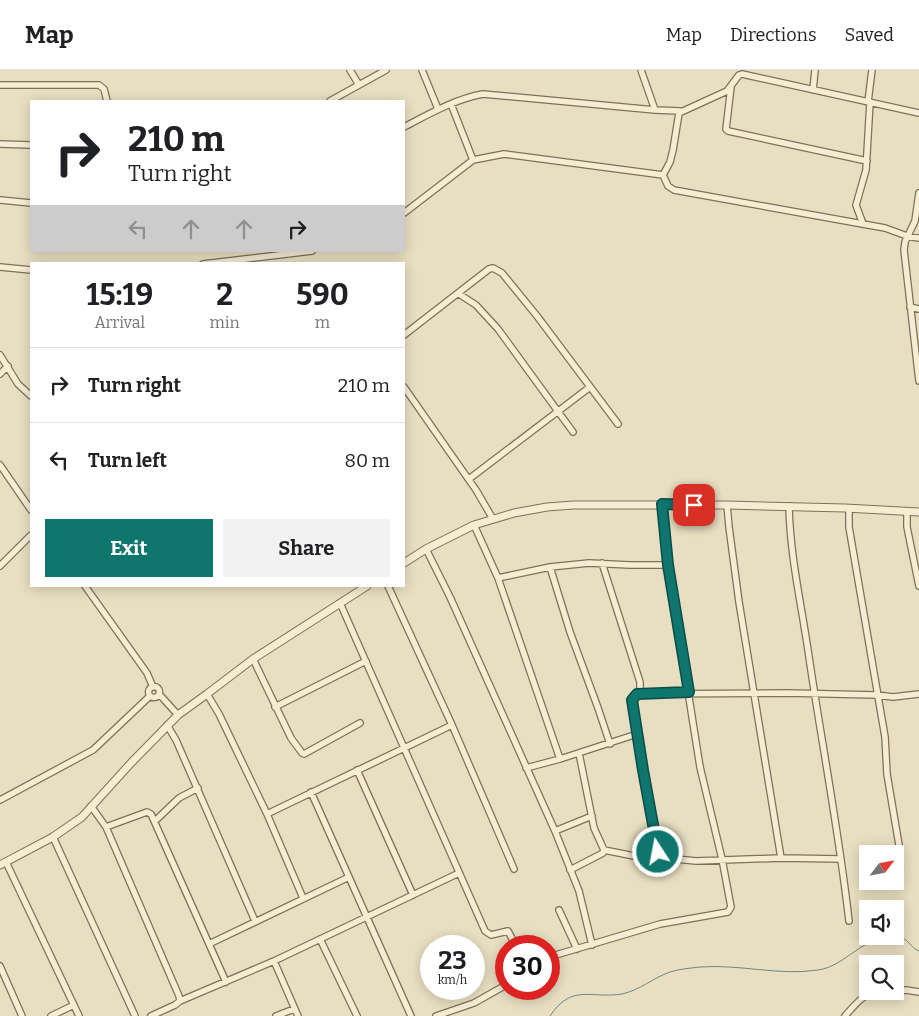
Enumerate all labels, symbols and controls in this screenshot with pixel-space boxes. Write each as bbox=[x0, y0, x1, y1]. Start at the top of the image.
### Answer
text: Map bbox=[25, 21, 74, 49]
text: Map bbox=[666, 24, 702, 46]
text: Directions bbox=[730, 24, 817, 46]
text: Saved bbox=[845, 24, 894, 46]
text: 210 m bbox=[128, 118, 225, 160]
icon: right bbox=[45, 120, 110, 185]
text: Turn right bbox=[128, 160, 231, 187]
icon: left bbox=[124, 215, 152, 243]
icon: ahead bbox=[177, 215, 205, 243]
icon: ahead bbox=[230, 215, 258, 243]
icon: right bbox=[283, 215, 311, 243]
text: 15:19 bbox=[86, 277, 153, 313]
text: 2 bbox=[216, 277, 233, 313]
text: 590 bbox=[296, 277, 349, 313]
text: Arrival bbox=[94, 313, 145, 332]
text: min bbox=[210, 313, 240, 332]
text: m bbox=[315, 313, 330, 332]
icon: right bbox=[45, 371, 73, 399]
text: Turn right bbox=[88, 374, 181, 397]
text: 210 m bbox=[338, 374, 390, 397]
icon: left bbox=[45, 446, 73, 474]
text: Turn left bbox=[88, 449, 167, 472]
text: 80 m bbox=[344, 449, 390, 472]
pin bbox=[673, 484, 715, 526]
icon: arrive bbox=[680, 491, 708, 519]
button: Exit bbox=[45, 519, 213, 577]
button: Share bbox=[223, 519, 390, 577]
position arrow bbox=[631, 825, 683, 877]
north arrow bbox=[859, 845, 904, 890]
map controls bbox=[859, 845, 904, 1000]
button: sound bbox=[859, 900, 904, 945]
speed limit sign: 30 bbox=[495, 935, 560, 1000]
text: 23 bbox=[438, 946, 467, 976]
button: search bbox=[859, 955, 904, 1000]
text: km/h bbox=[438, 973, 467, 987]

